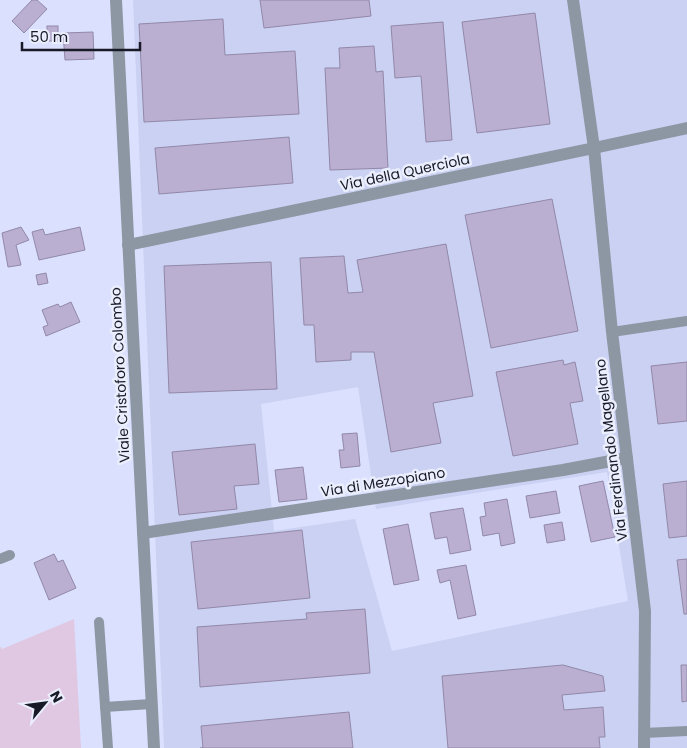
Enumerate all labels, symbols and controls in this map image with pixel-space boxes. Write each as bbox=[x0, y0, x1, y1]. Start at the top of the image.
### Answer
scale bar bbox=[22, 20, 140, 52]
text: 50 m bbox=[30, 26, 68, 47]
street label: Via della Querciola bbox=[338, 148, 472, 196]
street label: Viale Cristoforo Colombo bbox=[105, 287, 135, 463]
street label: Via Ferdinando Magellano bbox=[590, 358, 632, 542]
street label: Via di Mezzopiano bbox=[319, 462, 447, 502]
north arrow bbox=[20, 678, 70, 728]
text: N bbox=[45, 687, 68, 706]

